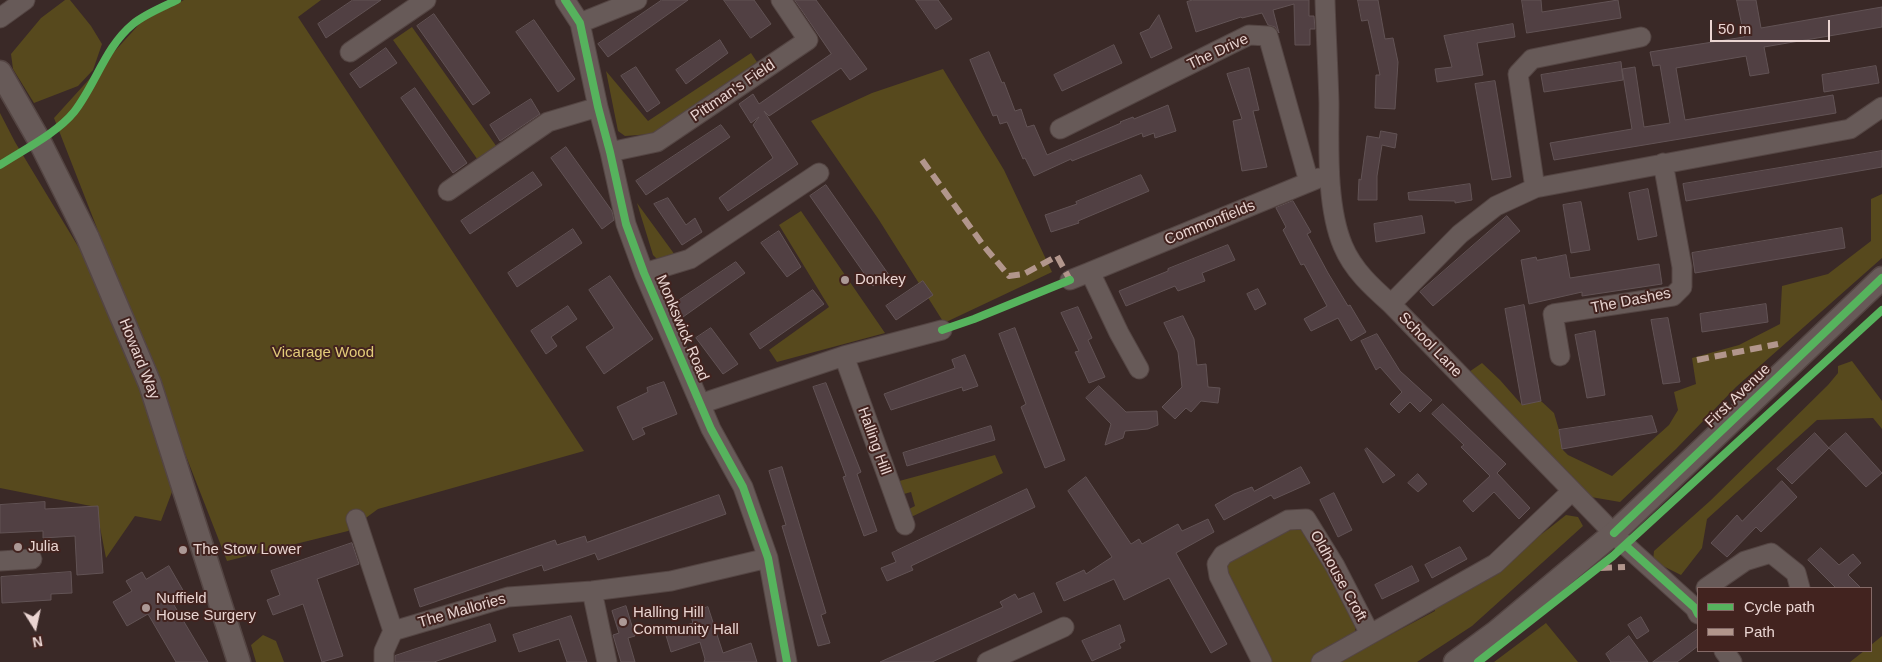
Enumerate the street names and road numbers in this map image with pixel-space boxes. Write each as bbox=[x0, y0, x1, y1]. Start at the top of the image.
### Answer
street label: The Drive bbox=[1185, 30, 1251, 74]
street label: Pittman's Field bbox=[687, 56, 779, 126]
street label: Commonfields bbox=[1162, 197, 1258, 249]
street label: Monkswick Road bbox=[652, 272, 712, 384]
street label: The Dashes bbox=[1590, 284, 1672, 318]
street label: School Lane bbox=[1395, 309, 1465, 381]
street label: Howard Way bbox=[115, 316, 163, 402]
street label: First Avenue bbox=[1702, 360, 1774, 432]
street label: Halling Hill bbox=[853, 405, 895, 477]
street label: Oldhouse Croft bbox=[1306, 528, 1370, 624]
street label: The Mallories bbox=[416, 590, 508, 632]

